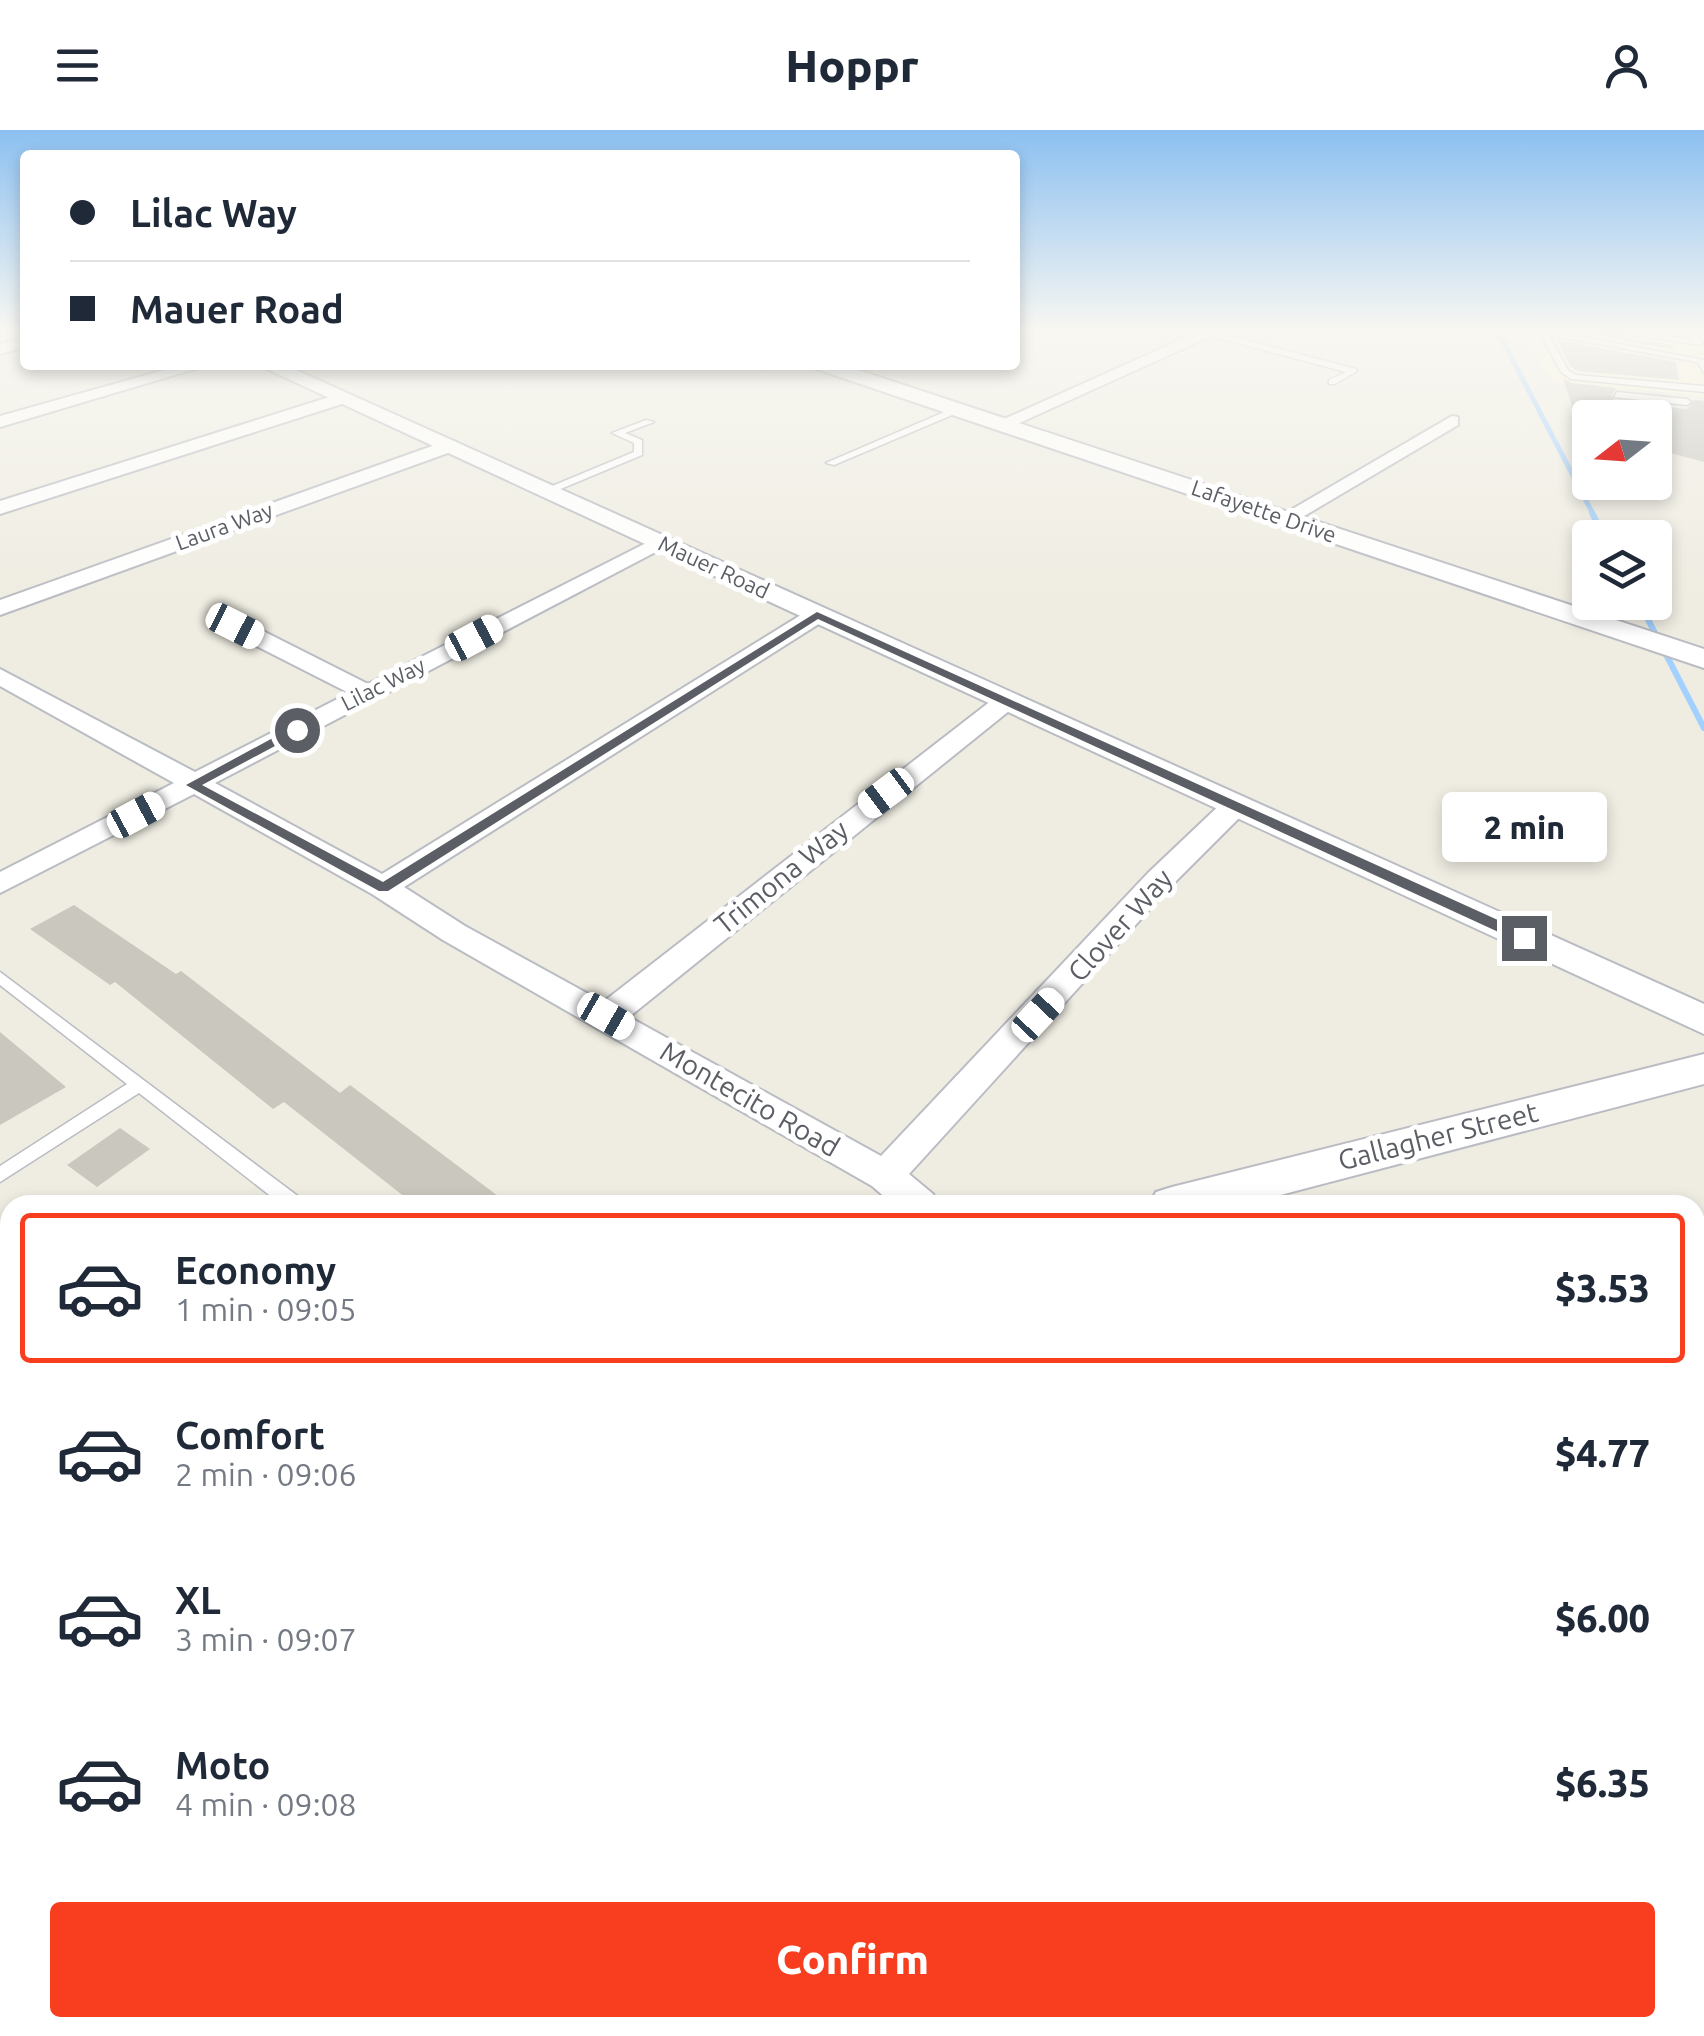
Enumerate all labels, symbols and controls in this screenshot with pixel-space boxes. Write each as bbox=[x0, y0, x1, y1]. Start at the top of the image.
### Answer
icon: menu bbox=[50, 38, 105, 93]
icon: person bbox=[1599, 38, 1654, 93]
text: Hoppr bbox=[785, 40, 919, 91]
text: Lilac Way bbox=[130, 192, 297, 234]
text: Mauer Road bbox=[130, 288, 344, 330]
north arrow bbox=[1572, 400, 1672, 500]
map controls bbox=[1572, 400, 1672, 620]
street label: Lafayette Drive bbox=[1189, 474, 1340, 547]
street label: Laura Way bbox=[172, 496, 276, 555]
button: layers bbox=[1572, 520, 1672, 620]
street label: Mauer Road bbox=[655, 530, 774, 603]
car bbox=[201, 599, 269, 653]
car bbox=[440, 611, 508, 665]
street label: Lilac Way bbox=[337, 652, 429, 715]
route start bbox=[275, 708, 320, 753]
car bbox=[853, 763, 919, 823]
car bbox=[102, 788, 170, 842]
callout: 2 min bbox=[1442, 793, 1606, 863]
text: 2 min bbox=[1484, 809, 1565, 845]
street label: Trimona Way bbox=[708, 813, 854, 940]
street label: Clover Way bbox=[1061, 862, 1178, 987]
route end bbox=[1502, 916, 1547, 961]
car bbox=[1007, 983, 1069, 1047]
car bbox=[573, 988, 639, 1044]
street label: Montecito Road bbox=[655, 1035, 845, 1162]
street label: Gallagher Street bbox=[1335, 1096, 1541, 1175]
icon: car bbox=[55, 1243, 145, 1333]
text: Economy bbox=[175, 1249, 336, 1291]
text: $3.53 bbox=[1555, 1267, 1650, 1309]
text: 1 min · 09:05 bbox=[175, 1291, 357, 1327]
icon: car bbox=[55, 1408, 145, 1498]
text: Comfort bbox=[175, 1414, 325, 1456]
text: $4.77 bbox=[1555, 1432, 1650, 1474]
text: 2 min · 09:06 bbox=[175, 1456, 357, 1492]
icon: car bbox=[55, 1573, 145, 1663]
text: XL bbox=[175, 1579, 221, 1621]
text: $6.00 bbox=[1555, 1597, 1650, 1639]
text: 3 min · 09:07 bbox=[175, 1621, 357, 1657]
icon: car bbox=[55, 1738, 145, 1828]
text: Moto bbox=[175, 1744, 270, 1786]
text: $6.35 bbox=[1555, 1762, 1650, 1804]
text: 4 min · 09:08 bbox=[175, 1786, 357, 1822]
button: Confirm bbox=[50, 1902, 1655, 2017]

